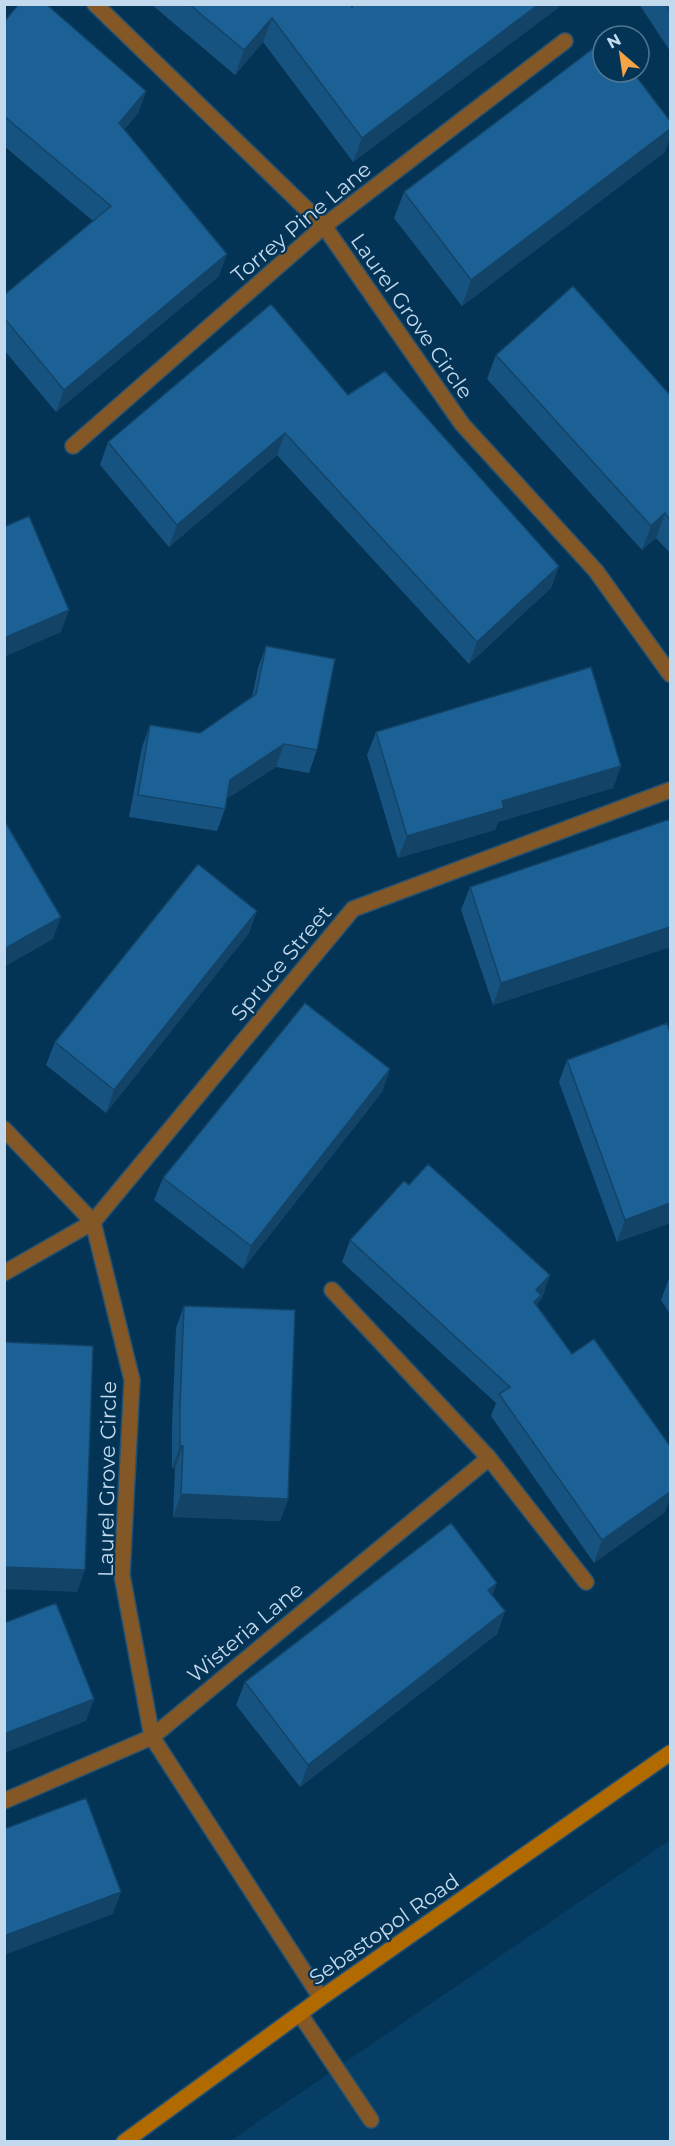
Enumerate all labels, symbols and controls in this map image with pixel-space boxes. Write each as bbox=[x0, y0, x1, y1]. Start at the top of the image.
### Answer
north arrow bbox=[591, 24, 651, 84]
text: N bbox=[604, 30, 624, 53]
street label: Torrey Pine Lane bbox=[226, 156, 376, 288]
street label: Laurel Grove Circle bbox=[346, 229, 478, 403]
street label: Spruce Street bbox=[225, 900, 337, 1026]
street label: Laurel Grove Circle bbox=[93, 1381, 121, 1577]
street label: Wisteria Lane bbox=[182, 1576, 308, 1688]
street label: Sebastopol Road bbox=[304, 1868, 464, 1990]

